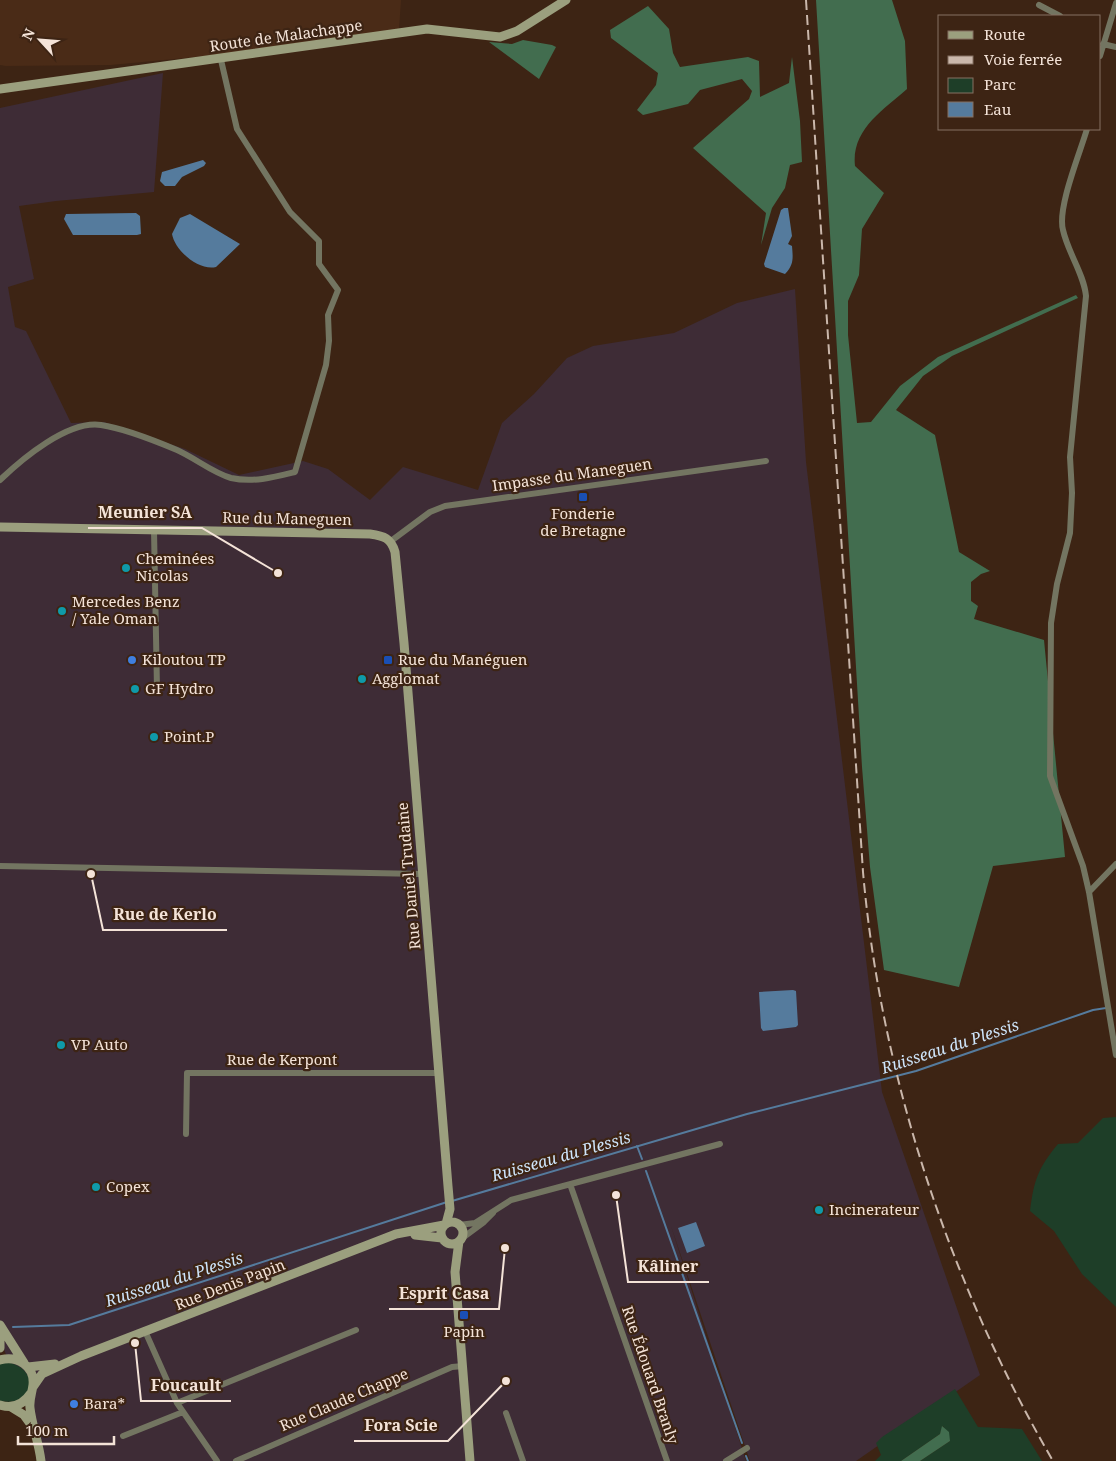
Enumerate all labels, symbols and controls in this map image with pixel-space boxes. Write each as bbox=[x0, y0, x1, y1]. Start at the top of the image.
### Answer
street label: Route de Malachappe bbox=[208, 14, 363, 56]
north arrow bbox=[15, 15, 65, 65]
legend bbox=[938, 15, 1101, 130]
text: Route bbox=[984, 24, 1025, 44]
text: N bbox=[17, 25, 39, 43]
text: Voie ferrée bbox=[984, 49, 1062, 69]
text: Parc bbox=[984, 74, 1016, 94]
text: Eau bbox=[984, 99, 1012, 119]
street label: Impasse du Maneguen bbox=[491, 453, 653, 495]
marker: Fonderie de Bretagne bbox=[577, 491, 589, 503]
callout: Meunier SA bbox=[88, 497, 202, 528]
text: Meunier SA bbox=[98, 501, 193, 523]
place label: Fonderie de Bretagne bbox=[540, 503, 626, 540]
street label: Rue du Maneguen bbox=[222, 507, 352, 529]
place label: Cheminées Nicolas bbox=[136, 548, 214, 585]
marker: Cheminées Nicolas bbox=[120, 562, 132, 574]
place label: Mercedes Benz / Yale Oman bbox=[72, 591, 180, 628]
marker: Mercedes Benz / Yale Oman bbox=[56, 605, 68, 617]
place label: Kiloutou TP bbox=[142, 649, 226, 669]
place label: Rue du Manéguen bbox=[398, 649, 528, 669]
marker: Kiloutou TP bbox=[126, 654, 138, 666]
marker: Rue du Manéguen bbox=[382, 654, 394, 666]
place label: Agglomat bbox=[372, 668, 440, 688]
marker: Agglomat bbox=[356, 673, 368, 685]
place label: GF Hydro bbox=[145, 678, 214, 698]
marker: GF Hydro bbox=[129, 683, 141, 695]
place label: Point.P bbox=[164, 726, 214, 746]
marker: Point.P bbox=[148, 731, 160, 743]
street label: Rue Daniel Trudaine bbox=[392, 802, 424, 950]
callout: Rue de Kerlo bbox=[103, 899, 227, 930]
text: Rue de Kerlo bbox=[113, 903, 217, 925]
water label: Ruisseau du Plessis bbox=[877, 1013, 1022, 1079]
place label: VP Auto bbox=[71, 1034, 128, 1054]
marker: VP Auto bbox=[55, 1039, 67, 1051]
street label: Rue de Kerpont bbox=[227, 1049, 337, 1069]
water label: Ruisseau du Plessis bbox=[488, 1126, 633, 1187]
place label: Copex bbox=[106, 1176, 150, 1196]
marker: Copex bbox=[90, 1181, 102, 1193]
place label: Incinerateur bbox=[829, 1199, 919, 1219]
marker: Incinerateur bbox=[813, 1204, 825, 1216]
water label: Ruisseau du Plessis bbox=[101, 1246, 246, 1312]
callout: Kâliner bbox=[628, 1251, 709, 1282]
street label: Rue Denis Papin bbox=[172, 1254, 288, 1314]
text: Kâliner bbox=[638, 1255, 699, 1277]
callout: Esprit Casa bbox=[389, 1278, 499, 1309]
text: Esprit Casa bbox=[399, 1282, 490, 1304]
street label: Rue Édouard Branly bbox=[618, 1303, 684, 1447]
marker: Papin bbox=[458, 1309, 470, 1321]
place label: Papin bbox=[443, 1321, 485, 1341]
street label: Rue Claude Chappe bbox=[276, 1363, 411, 1435]
callout: Foucault bbox=[141, 1370, 231, 1401]
text: Foucault bbox=[151, 1374, 222, 1396]
place label: Bara* bbox=[84, 1393, 125, 1413]
marker: Bara* bbox=[68, 1398, 80, 1410]
callout: Fora Scie bbox=[354, 1410, 448, 1441]
scale bar bbox=[18, 1414, 114, 1446]
text: Fora Scie bbox=[364, 1414, 438, 1436]
text: 100 m bbox=[25, 1420, 68, 1440]

